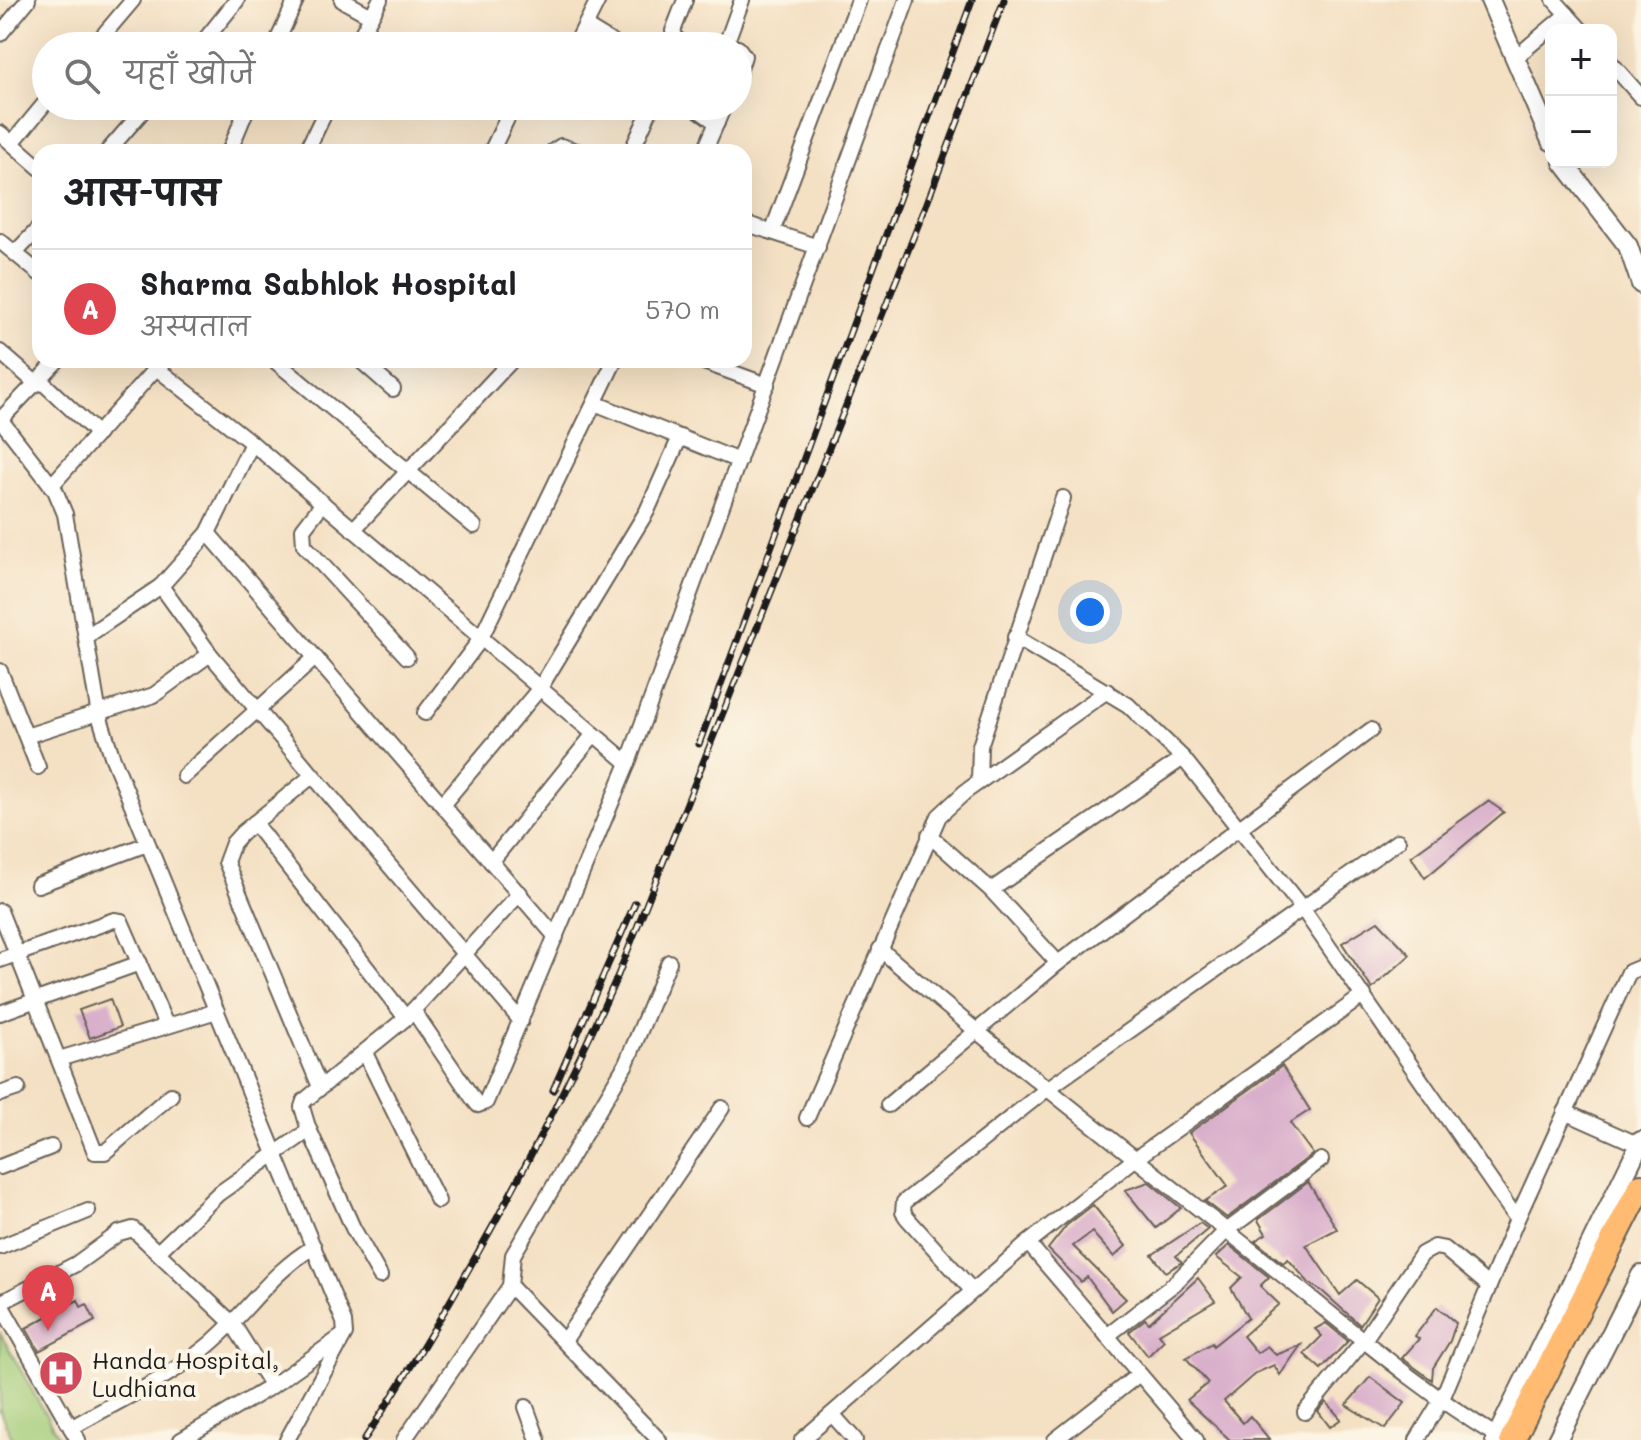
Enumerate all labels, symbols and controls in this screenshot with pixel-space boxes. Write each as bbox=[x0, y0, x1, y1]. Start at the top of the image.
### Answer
map controls bbox=[1545, 24, 1617, 168]
button: + bbox=[1545, 24, 1617, 96]
search box bbox=[32, 32, 752, 120]
text: यहाँ खोजें bbox=[124, 52, 255, 92]
icon: search bbox=[60, 54, 104, 98]
button: − bbox=[1545, 96, 1617, 168]
text: आस-पास bbox=[64, 169, 220, 214]
text: Sharma Sabhlok Hospital bbox=[140, 263, 517, 303]
text: A bbox=[81, 292, 99, 326]
text: 570 m bbox=[645, 292, 720, 326]
text: अस्पताल bbox=[140, 309, 250, 343]
your location bbox=[1070, 592, 1110, 632]
pin: A bbox=[22, 1265, 74, 1331]
place label: Handa Hospital, Ludhiana bbox=[92, 1344, 279, 1403]
hospital icon: Handa Hospital, Ludhiana bbox=[37, 1349, 85, 1397]

